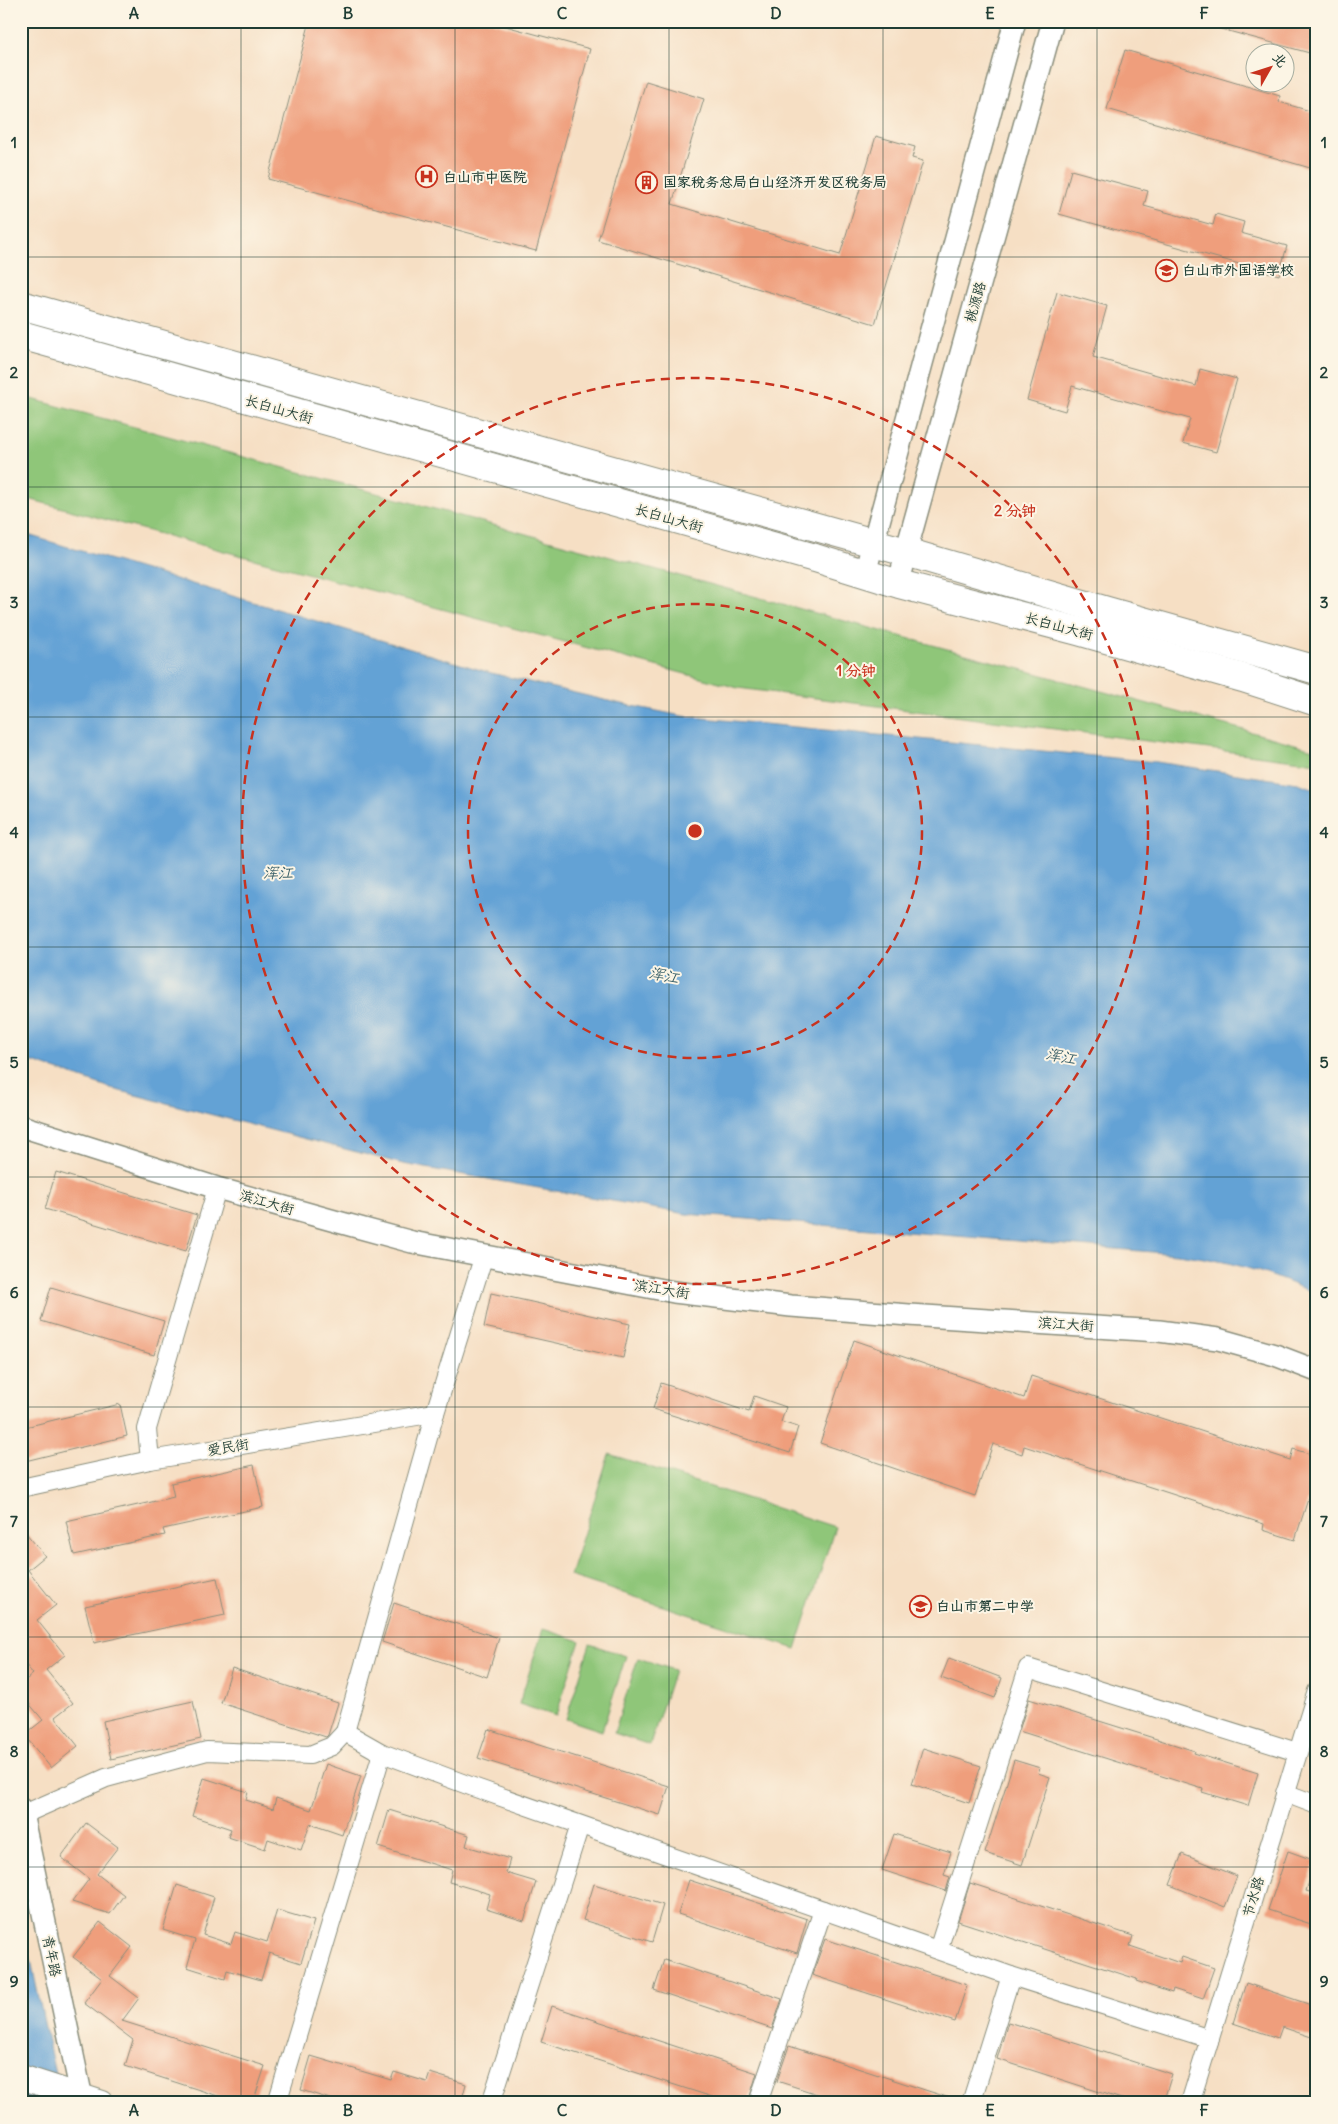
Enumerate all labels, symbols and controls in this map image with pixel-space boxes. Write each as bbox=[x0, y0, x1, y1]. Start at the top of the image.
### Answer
text: A bbox=[129, 3, 139, 23]
text: B bbox=[343, 3, 354, 23]
text: C bbox=[557, 3, 568, 23]
text: D bbox=[770, 3, 782, 23]
text: E bbox=[985, 3, 995, 23]
text: F bbox=[1199, 3, 1209, 23]
north arrow bbox=[1246, 42, 1296, 92]
text: 北 bbox=[1269, 49, 1292, 71]
text: 1 bbox=[11, 132, 17, 152]
text: 1 bbox=[1321, 132, 1327, 152]
hospital icon: 白山市中医院 bbox=[415, 165, 439, 189]
place label: 白山市中医院 bbox=[443, 168, 527, 186]
building icon: 国家税务总局白山经济开发区税务局 bbox=[635, 170, 659, 194]
place label: 国家税务总局白山经济开发区税务局 bbox=[663, 173, 887, 191]
school or university icon: 白山市外国语学校 bbox=[1154, 258, 1178, 282]
place label: 白山市外国语学校 bbox=[1182, 261, 1294, 279]
street label: 桃源路 bbox=[961, 279, 989, 325]
text: 2 bbox=[10, 362, 19, 382]
text: 2 bbox=[1320, 362, 1329, 382]
street label: 长白山大街 bbox=[243, 391, 315, 427]
street label: 长白山大街 bbox=[633, 500, 705, 536]
text: 2 分钟 bbox=[994, 501, 1036, 520]
text: 3 bbox=[9, 592, 19, 612]
text: 3 bbox=[1319, 592, 1329, 612]
street label: 长白山大街 bbox=[1023, 608, 1095, 644]
text: 1 分钟 bbox=[836, 661, 876, 680]
text: 4 bbox=[9, 822, 19, 842]
centre of rings bbox=[686, 822, 704, 840]
text: 4 bbox=[1319, 822, 1329, 842]
water label: 浑江 bbox=[263, 863, 294, 882]
water label: 浑江 bbox=[647, 963, 682, 987]
water label: 浑江 bbox=[1044, 1044, 1079, 1068]
text: 5 bbox=[9, 1052, 19, 1072]
text: 5 bbox=[1319, 1052, 1329, 1072]
street label: 滨江大街 bbox=[238, 1186, 296, 1218]
street label: 滨江大街 bbox=[633, 1276, 691, 1302]
text: 6 bbox=[9, 1282, 19, 1302]
text: 6 bbox=[1319, 1282, 1329, 1302]
street label: 滨江大街 bbox=[1037, 1313, 1095, 1335]
street label: 爱民街 bbox=[206, 1435, 250, 1459]
text: 7 bbox=[10, 1511, 18, 1531]
text: 7 bbox=[1320, 1511, 1328, 1531]
school or university icon: 白山市第二中学 bbox=[908, 1594, 932, 1618]
place label: 白山市第二中学 bbox=[936, 1597, 1034, 1615]
text: 8 bbox=[9, 1741, 19, 1761]
text: 8 bbox=[1319, 1741, 1329, 1761]
street label: 节水路 bbox=[1238, 1874, 1268, 1920]
street label: 青年路 bbox=[39, 1934, 65, 1978]
text: 9 bbox=[9, 1971, 19, 1991]
text: 9 bbox=[1319, 1971, 1329, 1991]
text: A bbox=[129, 2100, 139, 2120]
text: B bbox=[343, 2100, 354, 2120]
text: C bbox=[557, 2100, 568, 2120]
text: D bbox=[770, 2100, 782, 2120]
text: E bbox=[985, 2100, 995, 2120]
text: F bbox=[1199, 2100, 1209, 2120]

